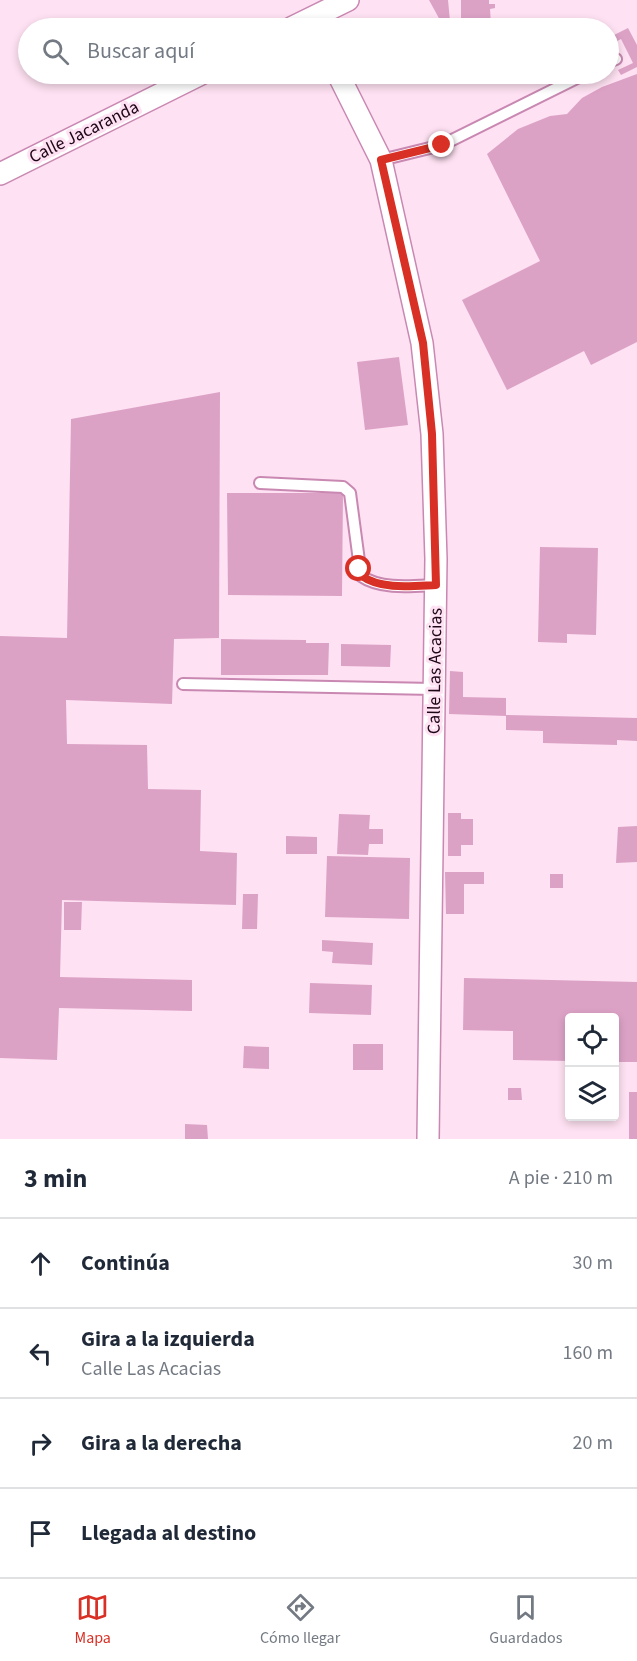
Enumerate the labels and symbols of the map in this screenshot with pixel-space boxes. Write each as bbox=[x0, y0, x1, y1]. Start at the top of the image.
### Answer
street label: Calle Jacaranda bbox=[25, 95, 143, 169]
route end bbox=[428, 131, 454, 157]
route start bbox=[345, 555, 371, 581]
street label: Calle Las Acacias bbox=[421, 608, 449, 734]

